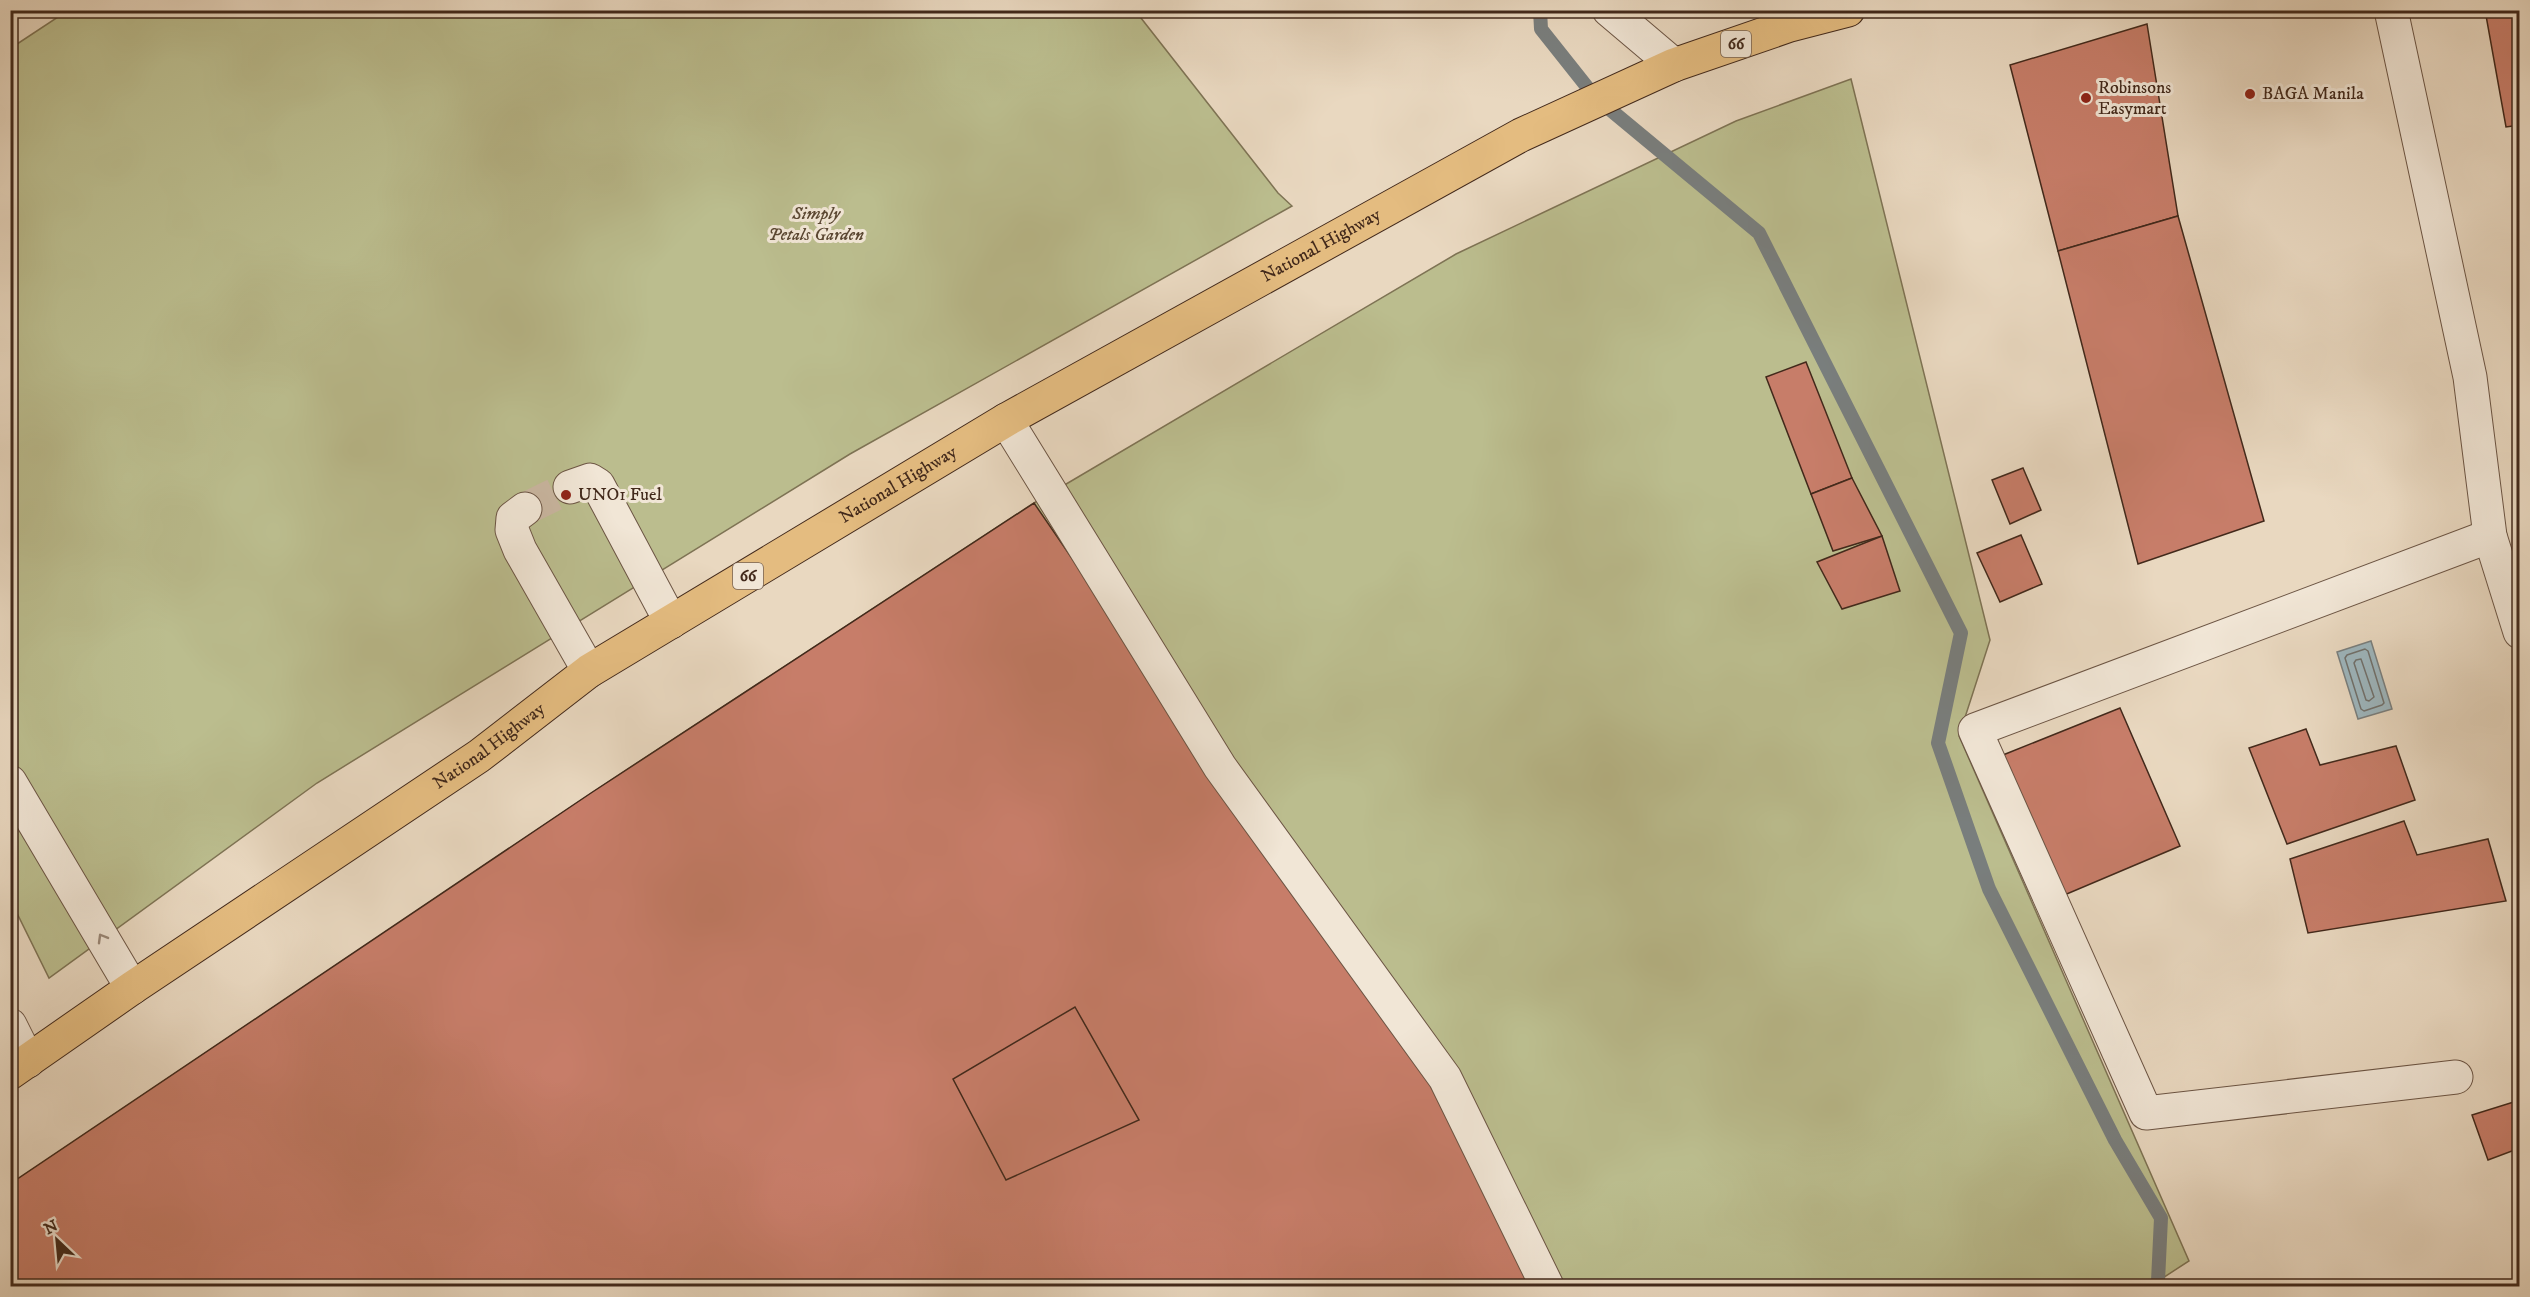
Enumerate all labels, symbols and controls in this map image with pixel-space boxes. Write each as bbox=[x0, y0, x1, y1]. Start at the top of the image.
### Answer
road number: 66 bbox=[1721, 31, 1751, 57]
place label: Robinsons Easymart bbox=[2098, 77, 2171, 120]
place label: BAGA Manila bbox=[2262, 83, 2364, 105]
marker: BAGA Manila bbox=[2243, 87, 2257, 101]
marker: Robinsons Easymart bbox=[2079, 91, 2093, 105]
park label: Simply Petals Garden bbox=[768, 203, 864, 246]
street label: National Highway bbox=[1258, 204, 1385, 287]
street label: National Highway bbox=[836, 441, 961, 529]
place label: UNO1 Fuel bbox=[578, 484, 662, 506]
marker: UNO1 Fuel bbox=[559, 488, 573, 502]
road number: 66 bbox=[733, 563, 763, 589]
street label: National Highway bbox=[429, 698, 550, 794]
one-way arrow bbox=[98, 934, 109, 944]
north arrow bbox=[27, 1210, 87, 1270]
text: N bbox=[41, 1216, 61, 1239]

